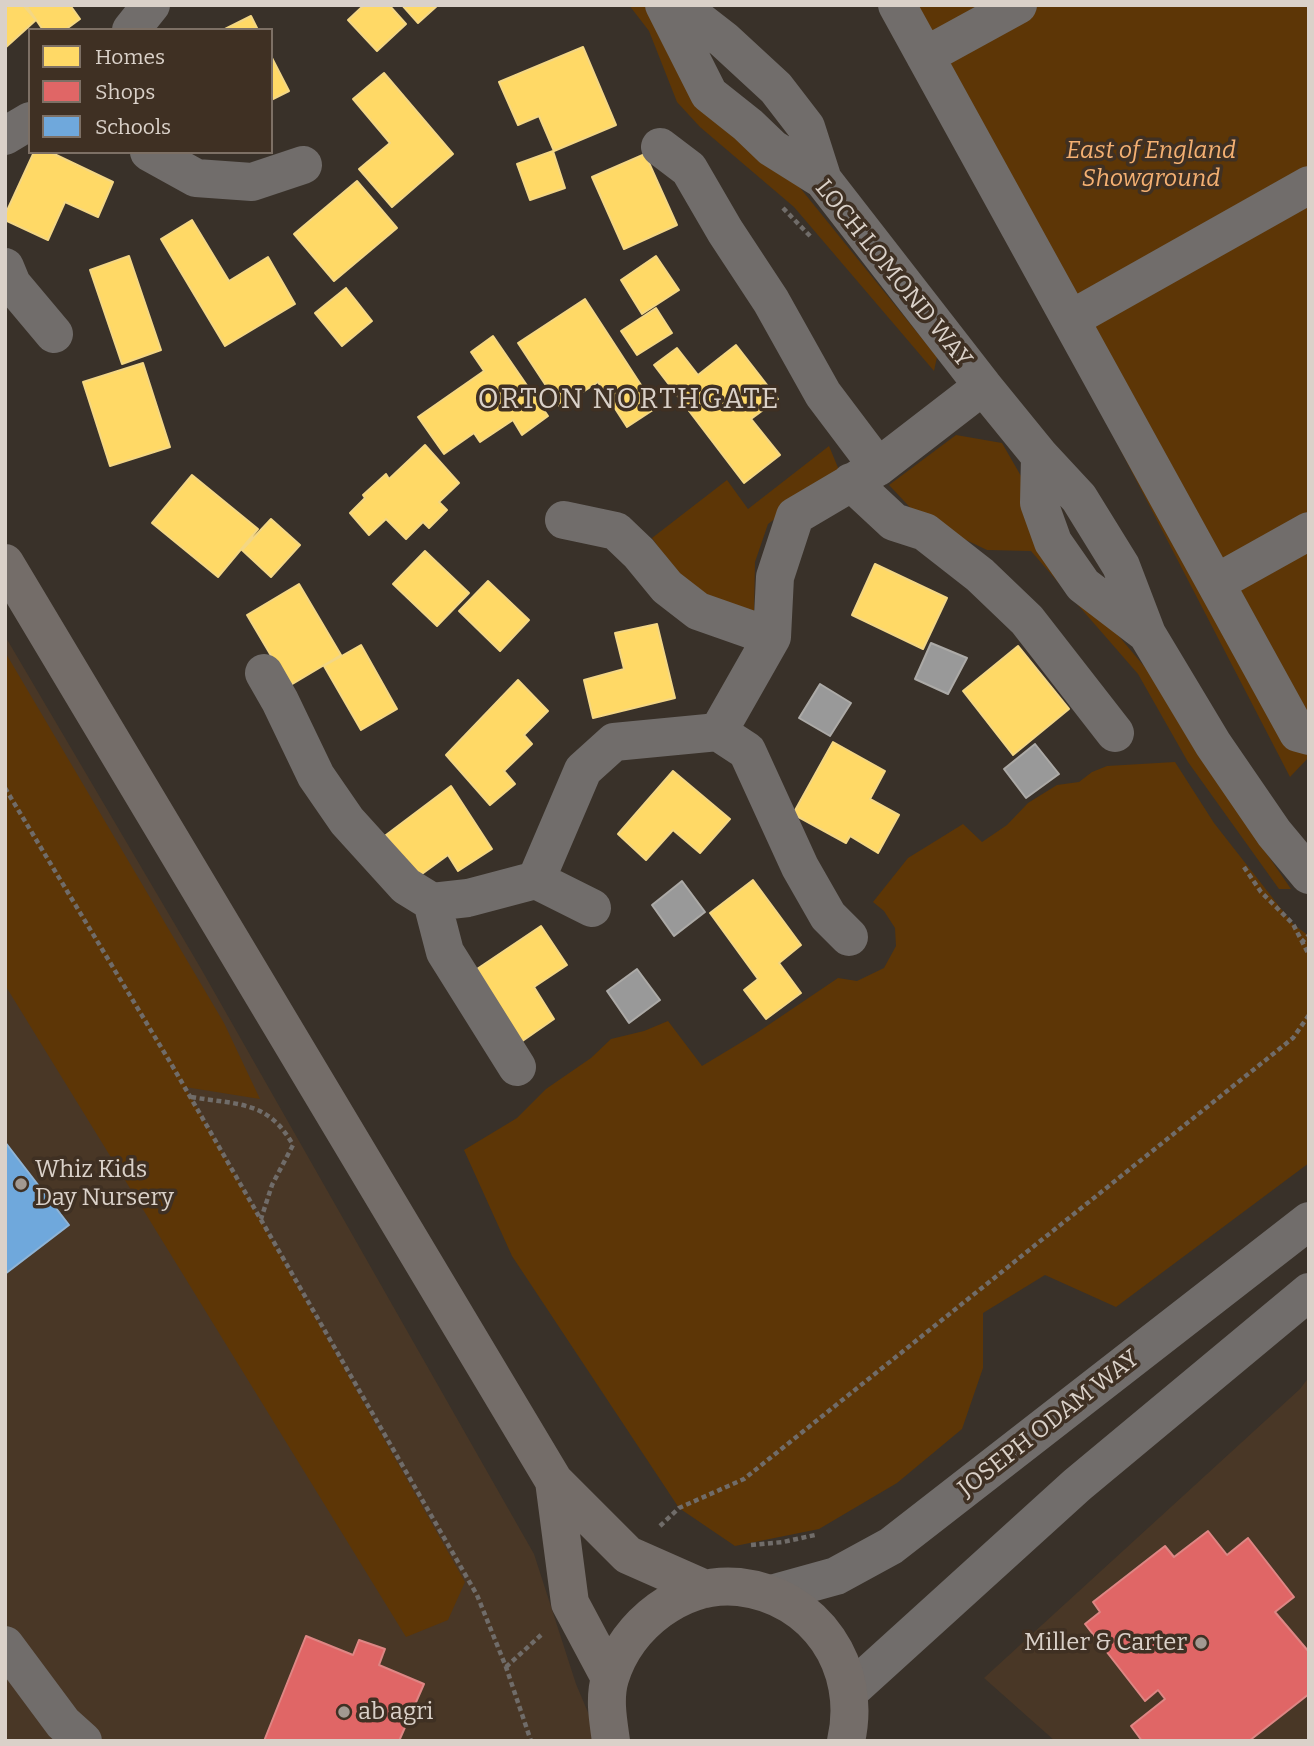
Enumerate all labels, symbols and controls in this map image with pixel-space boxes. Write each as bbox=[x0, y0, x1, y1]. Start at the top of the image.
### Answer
legend bbox=[28, 28, 273, 154]
text: Homes bbox=[95, 44, 165, 70]
text: Shops bbox=[95, 79, 155, 105]
text: Schools bbox=[95, 114, 171, 140]
park label: East of England Showground bbox=[1066, 137, 1236, 193]
street label: LOCH LOMOND WAY bbox=[809, 174, 977, 374]
district label: ORTON NORTHGATE bbox=[480, 383, 778, 417]
place label: Whiz Kids Day Nursery bbox=[35, 1156, 174, 1212]
marker: Whiz Kids Day Nursery bbox=[13, 1176, 29, 1192]
street label: JOSEPH ODAM WAY bbox=[953, 1344, 1145, 1504]
place label: Miller & Carter bbox=[1024, 1629, 1187, 1657]
marker: Miller & Carter bbox=[1193, 1635, 1209, 1651]
place label: ab agri bbox=[358, 1698, 433, 1726]
marker: ab agri bbox=[336, 1704, 352, 1720]

